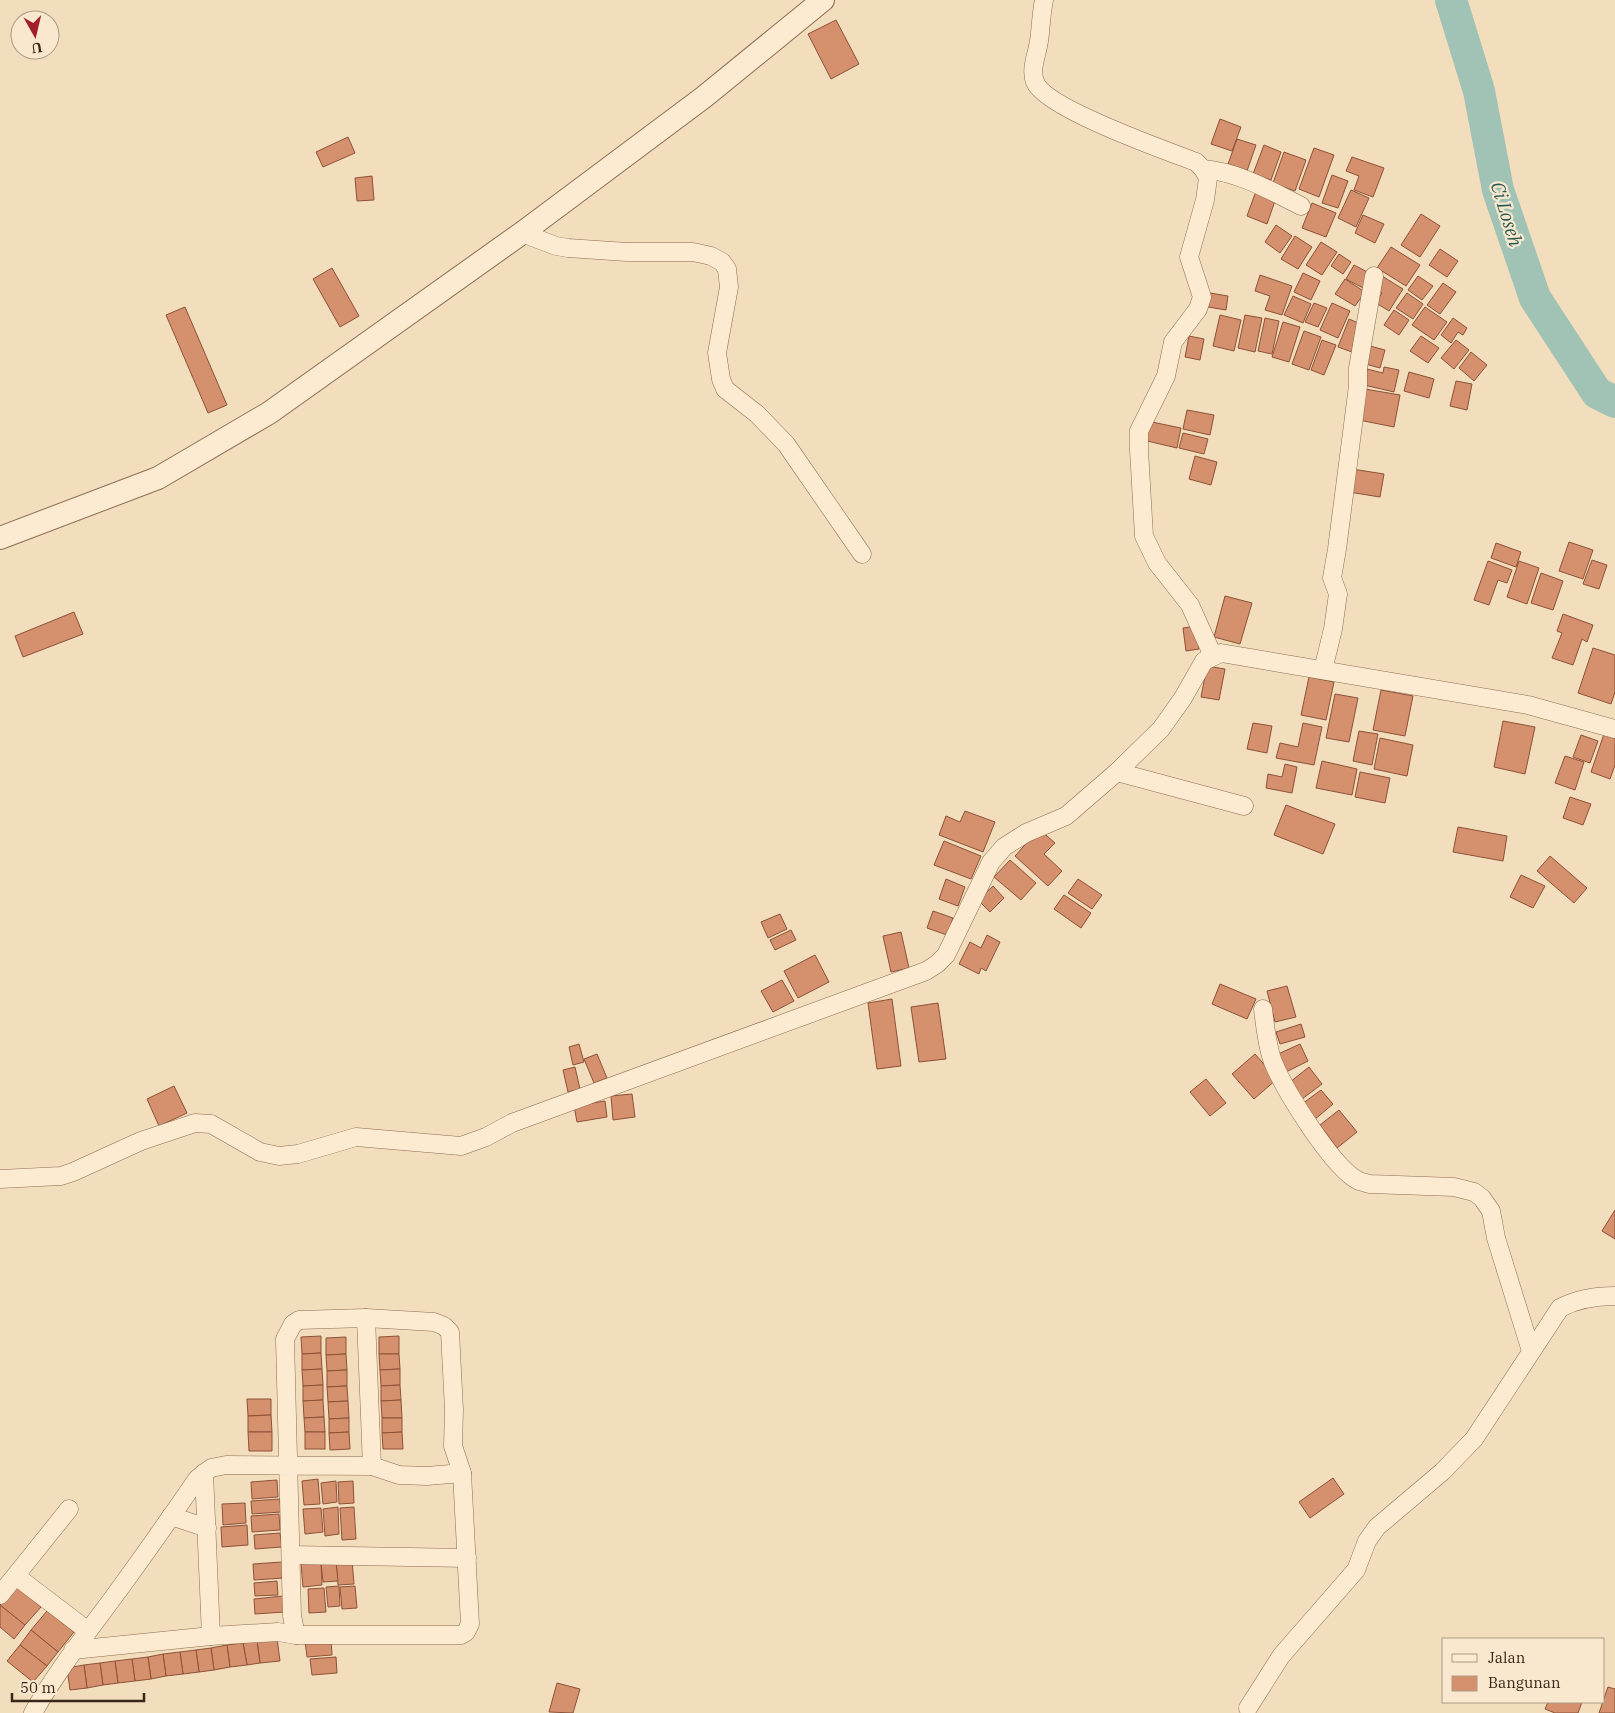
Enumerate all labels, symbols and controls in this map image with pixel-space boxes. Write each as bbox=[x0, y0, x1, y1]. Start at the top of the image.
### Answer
north arrow bbox=[10, 10, 60, 60]
text: U bbox=[30, 38, 43, 58]
water label: Ci Loseh bbox=[1486, 179, 1528, 250]
legend bbox=[1442, 1638, 1605, 1703]
text: Jalan bbox=[1488, 1648, 1526, 1667]
scale bar bbox=[12, 1670, 145, 1702]
text: Bangunan bbox=[1488, 1673, 1561, 1692]
text: 50 m bbox=[20, 1678, 56, 1697]

